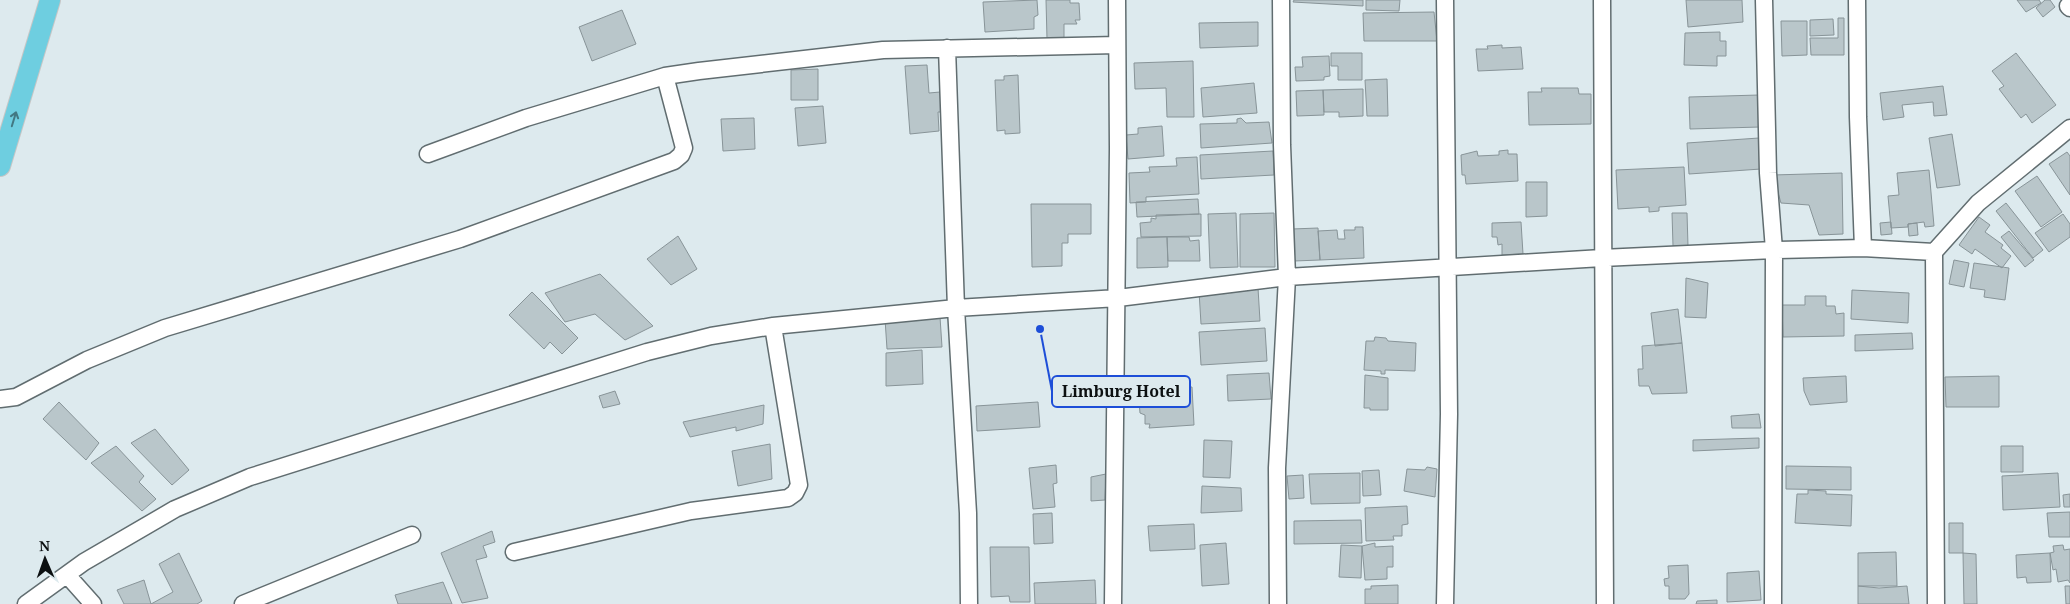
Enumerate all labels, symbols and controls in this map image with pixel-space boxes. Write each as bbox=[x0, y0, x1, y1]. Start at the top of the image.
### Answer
one-way arrow bbox=[10, 112, 19, 127]
callout: Limburg Hotel bbox=[1052, 376, 1190, 407]
text: Limburg Hotel bbox=[1062, 380, 1181, 402]
north arrow bbox=[20, 534, 70, 584]
text: N bbox=[39, 536, 50, 555]

